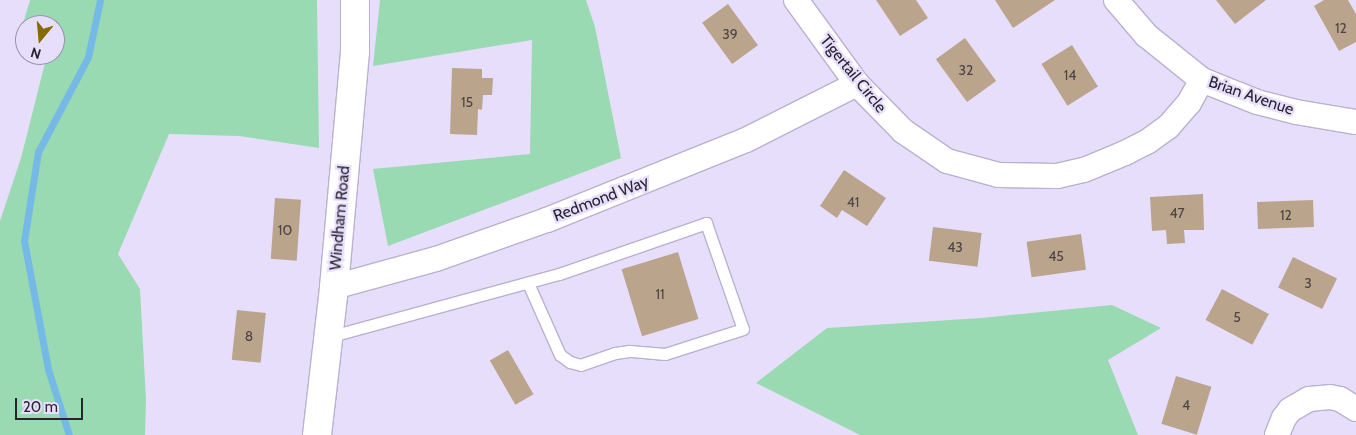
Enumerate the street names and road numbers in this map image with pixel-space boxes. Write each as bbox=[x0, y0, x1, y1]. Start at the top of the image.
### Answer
street label: Tigertail Circle bbox=[816, 31, 890, 117]
street label: Brian Avenue bbox=[1206, 72, 1296, 120]
street label: Windham Road bbox=[326, 165, 354, 271]
street label: Redmond Way bbox=[551, 172, 651, 226]

